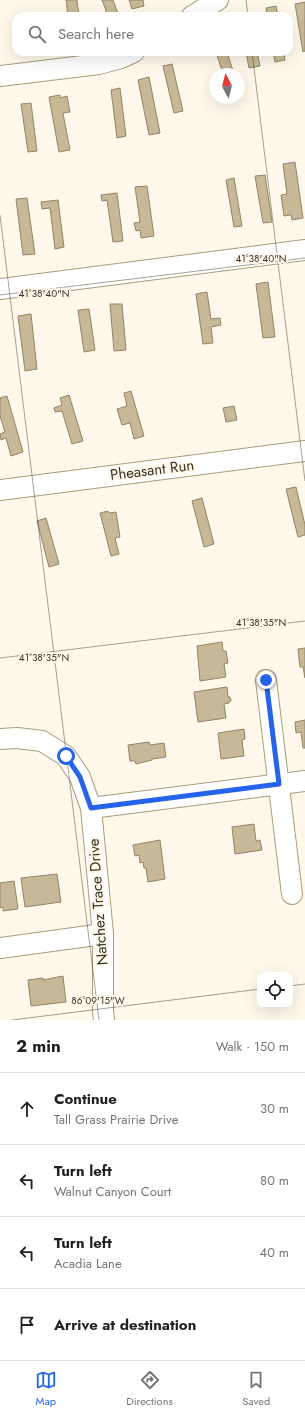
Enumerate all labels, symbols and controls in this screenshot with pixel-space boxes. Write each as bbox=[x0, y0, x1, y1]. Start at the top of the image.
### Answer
search box bbox=[12, 12, 293, 56]
icon: search bbox=[26, 23, 48, 45]
text: Search here bbox=[58, 23, 134, 45]
north arrow bbox=[209, 68, 245, 104]
text: 41°38'40"N bbox=[235, 251, 287, 266]
text: 41°38'40"N bbox=[18, 286, 70, 301]
street label: Pheasant Run bbox=[109, 454, 195, 486]
text: 41°38'35"N bbox=[236, 615, 286, 630]
text: 41°38'35"N bbox=[19, 650, 69, 665]
route end bbox=[257, 671, 275, 689]
route start bbox=[57, 747, 75, 765]
street label: Natchez Trace Drive bbox=[83, 837, 113, 966]
map controls bbox=[257, 972, 293, 1008]
button: locate bbox=[257, 972, 293, 1008]
text: 86°09'15"W bbox=[71, 993, 125, 1008]
text: 2 min bbox=[16, 1034, 61, 1058]
text: Walk · 150 m bbox=[216, 1037, 289, 1056]
text: Continue bbox=[54, 1088, 117, 1110]
icon: ahead bbox=[16, 1098, 38, 1120]
text: 30 m bbox=[260, 1099, 289, 1118]
text: Tall Grass Prairie Drive bbox=[54, 1110, 178, 1129]
text: Turn left bbox=[54, 1160, 112, 1182]
icon: left bbox=[16, 1170, 38, 1192]
text: 80 m bbox=[260, 1171, 289, 1190]
text: Walnut Canyon Court bbox=[54, 1182, 171, 1201]
text: Turn left bbox=[54, 1232, 112, 1254]
icon: left bbox=[16, 1242, 38, 1264]
text: 40 m bbox=[260, 1243, 289, 1262]
text: Acadia Lane bbox=[54, 1254, 122, 1273]
icon: arrive bbox=[16, 1314, 38, 1336]
text: Arrive at destination bbox=[54, 1314, 196, 1336]
tab: Map bbox=[35, 1369, 57, 1409]
tab: Directions bbox=[126, 1369, 173, 1409]
tab: Saved bbox=[242, 1369, 270, 1409]

